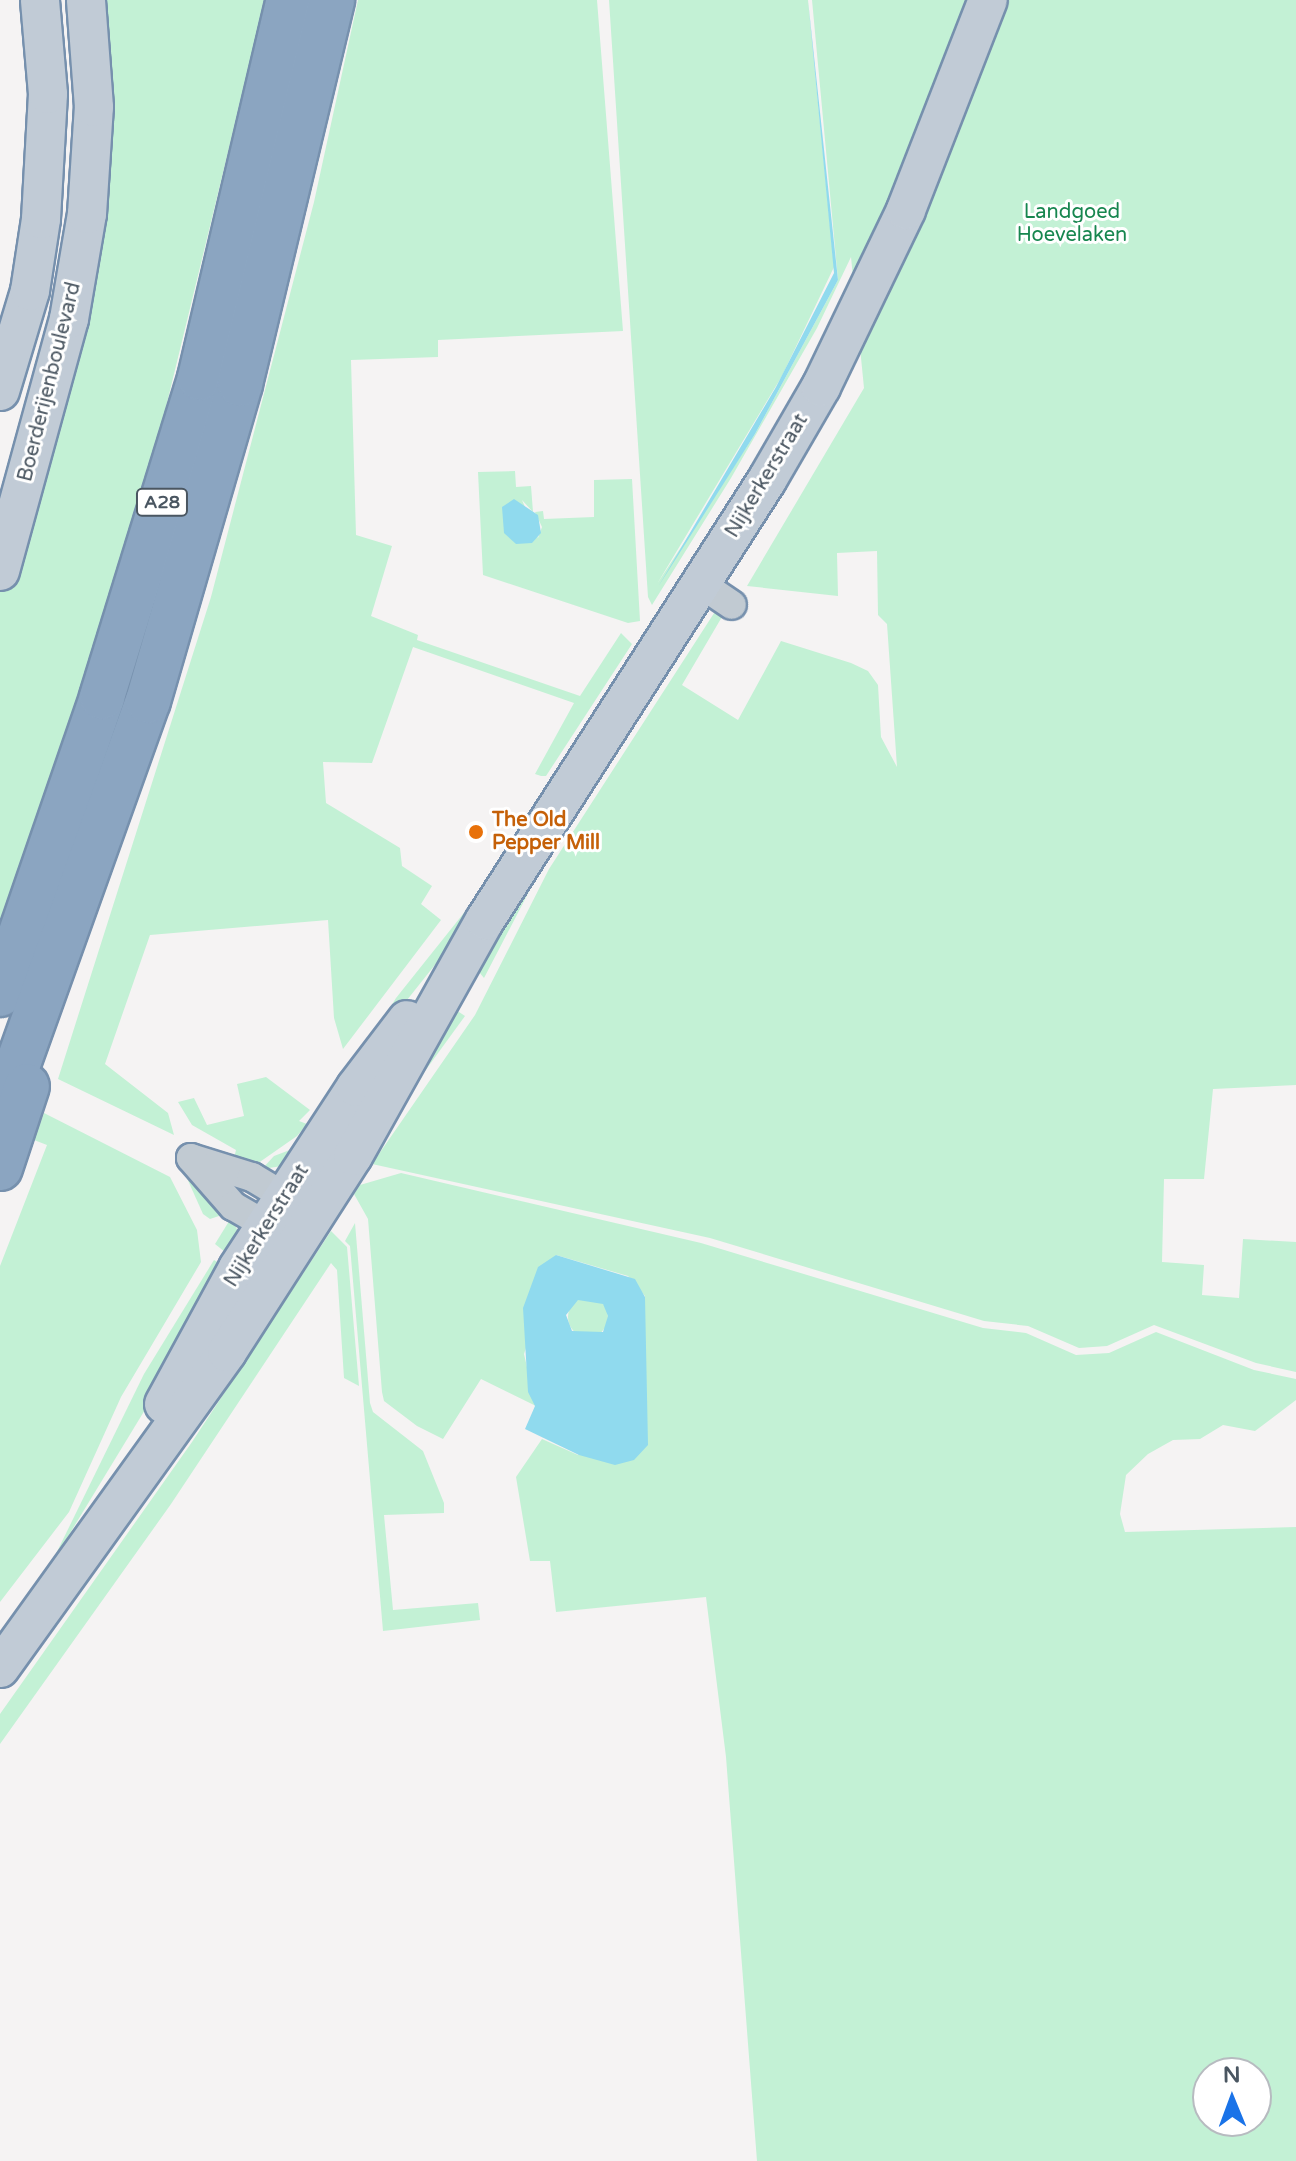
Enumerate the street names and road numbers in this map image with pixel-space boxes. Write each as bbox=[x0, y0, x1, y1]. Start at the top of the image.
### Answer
street label: Boerderijenboulevard bbox=[14, 280, 86, 484]
street label: Nijkerkerstraat bbox=[721, 410, 813, 542]
road number: A28 bbox=[134, 488, 190, 516]
street label: Nijkerkerstraat bbox=[220, 1160, 314, 1292]

